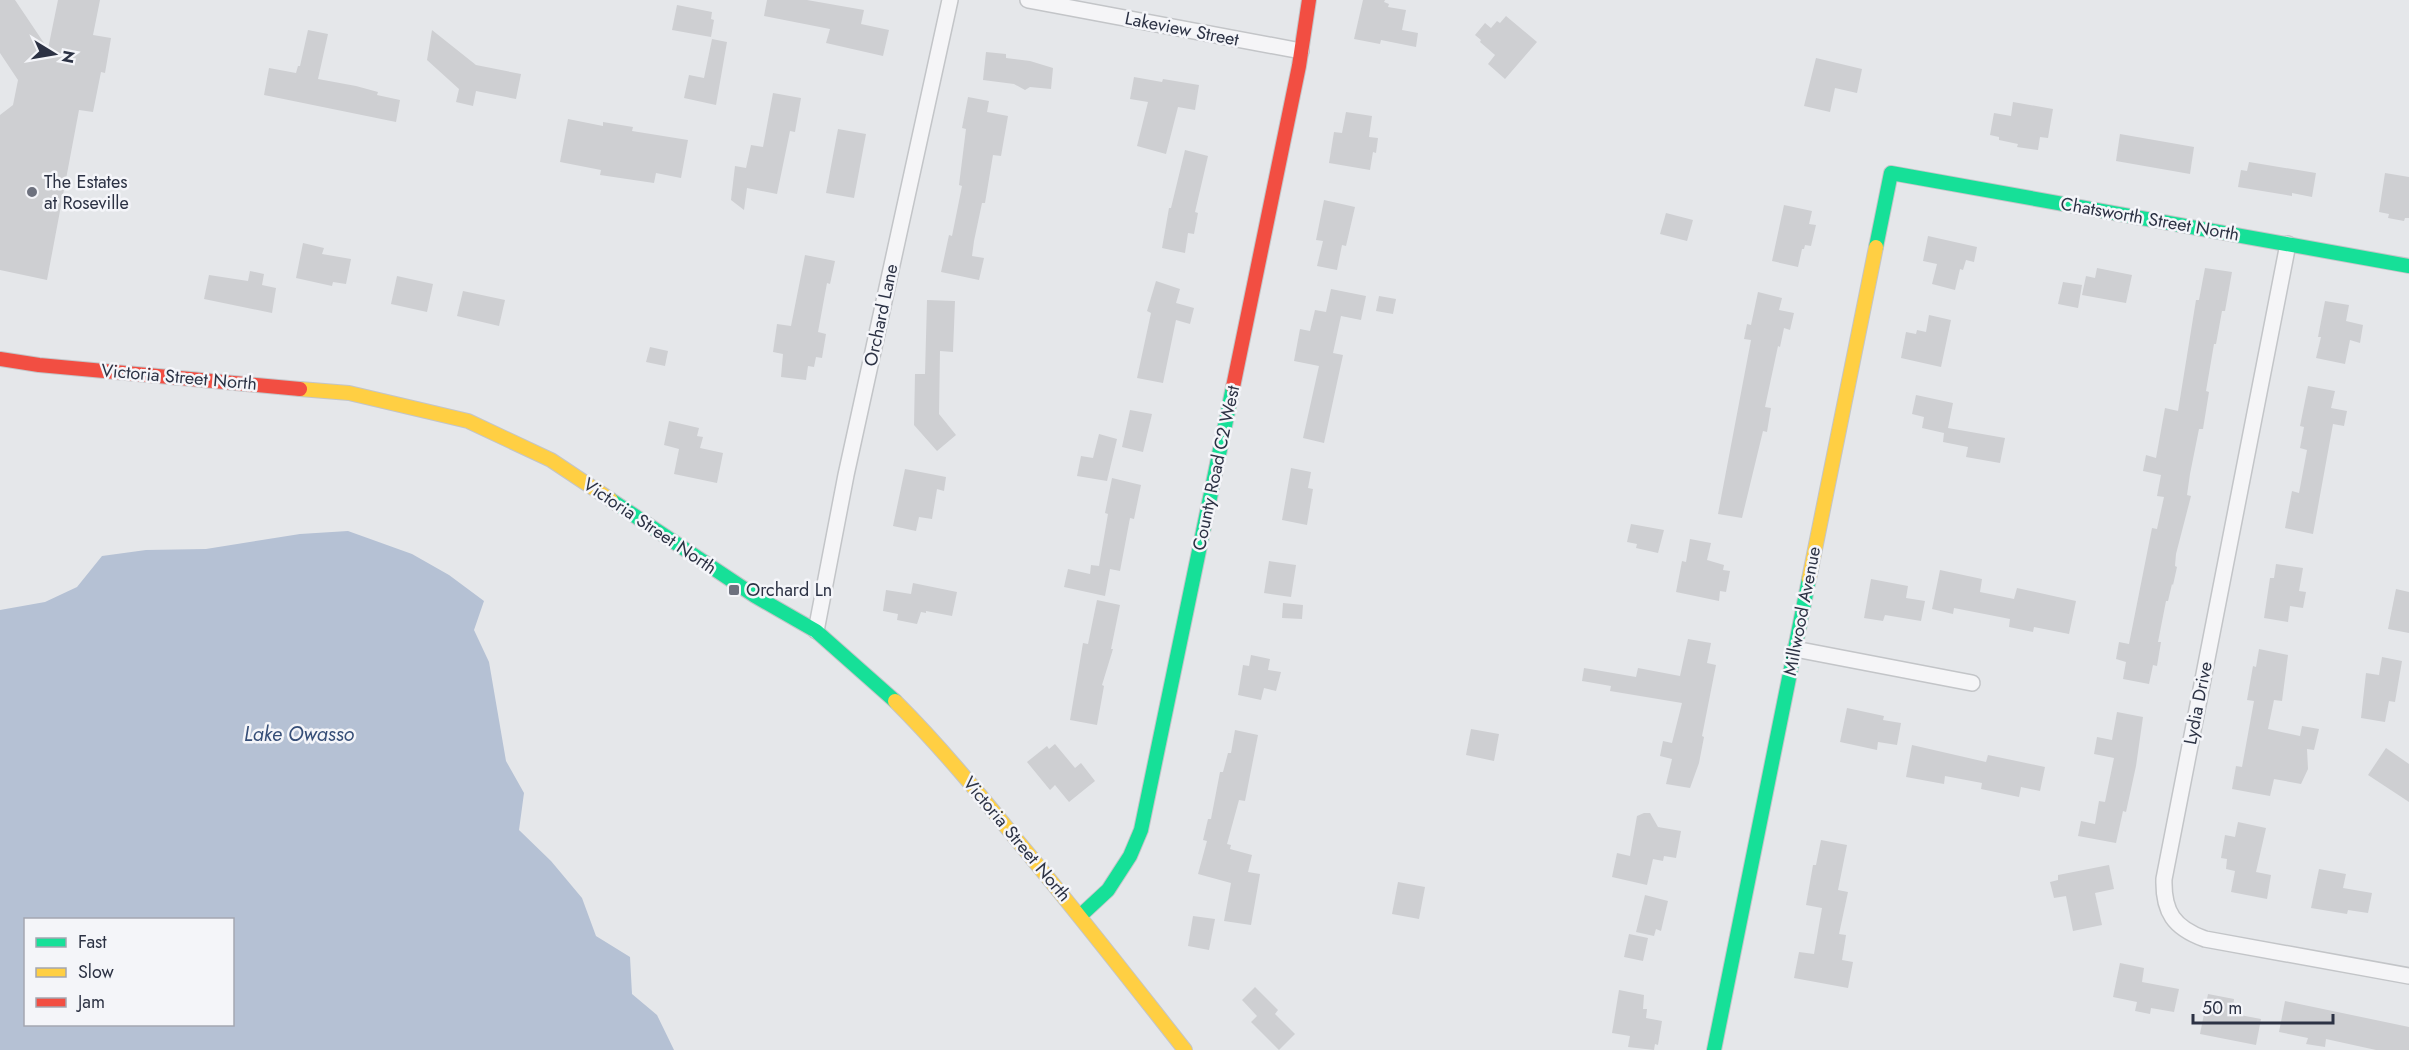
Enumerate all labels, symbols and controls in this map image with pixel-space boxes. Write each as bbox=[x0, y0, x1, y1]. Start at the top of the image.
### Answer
street label: Lakeview Street bbox=[1123, 5, 1242, 53]
north arrow bbox=[24, 24, 84, 84]
text: N bbox=[56, 48, 81, 65]
place label: The Estates at Roseville bbox=[44, 169, 129, 216]
marker: The Estates at Roseville bbox=[25, 185, 39, 199]
street label: Chatsworth Street North bbox=[2059, 190, 2241, 248]
street label: Orchard Lane bbox=[857, 261, 905, 369]
street label: Victoria Street North bbox=[100, 357, 258, 397]
street label: County Road C2 West bbox=[1186, 382, 1246, 553]
street label: Victoria Street North bbox=[578, 472, 722, 580]
street label: Millwood Avenue bbox=[1777, 544, 1827, 678]
place label: Orchard Ln bbox=[746, 577, 832, 603]
marker: Orchard Ln bbox=[727, 583, 741, 597]
street label: Lydia Drive bbox=[2177, 659, 2219, 747]
water label: Lake Owasso bbox=[244, 720, 354, 749]
street label: Victoria Street North bbox=[957, 771, 1077, 907]
legend bbox=[24, 918, 234, 1026]
text: Fast bbox=[78, 929, 107, 955]
text: Slow bbox=[78, 959, 115, 985]
scale bar bbox=[2193, 987, 2332, 1025]
text: Jam bbox=[76, 989, 105, 1015]
text: 50 m bbox=[2202, 995, 2242, 1021]

